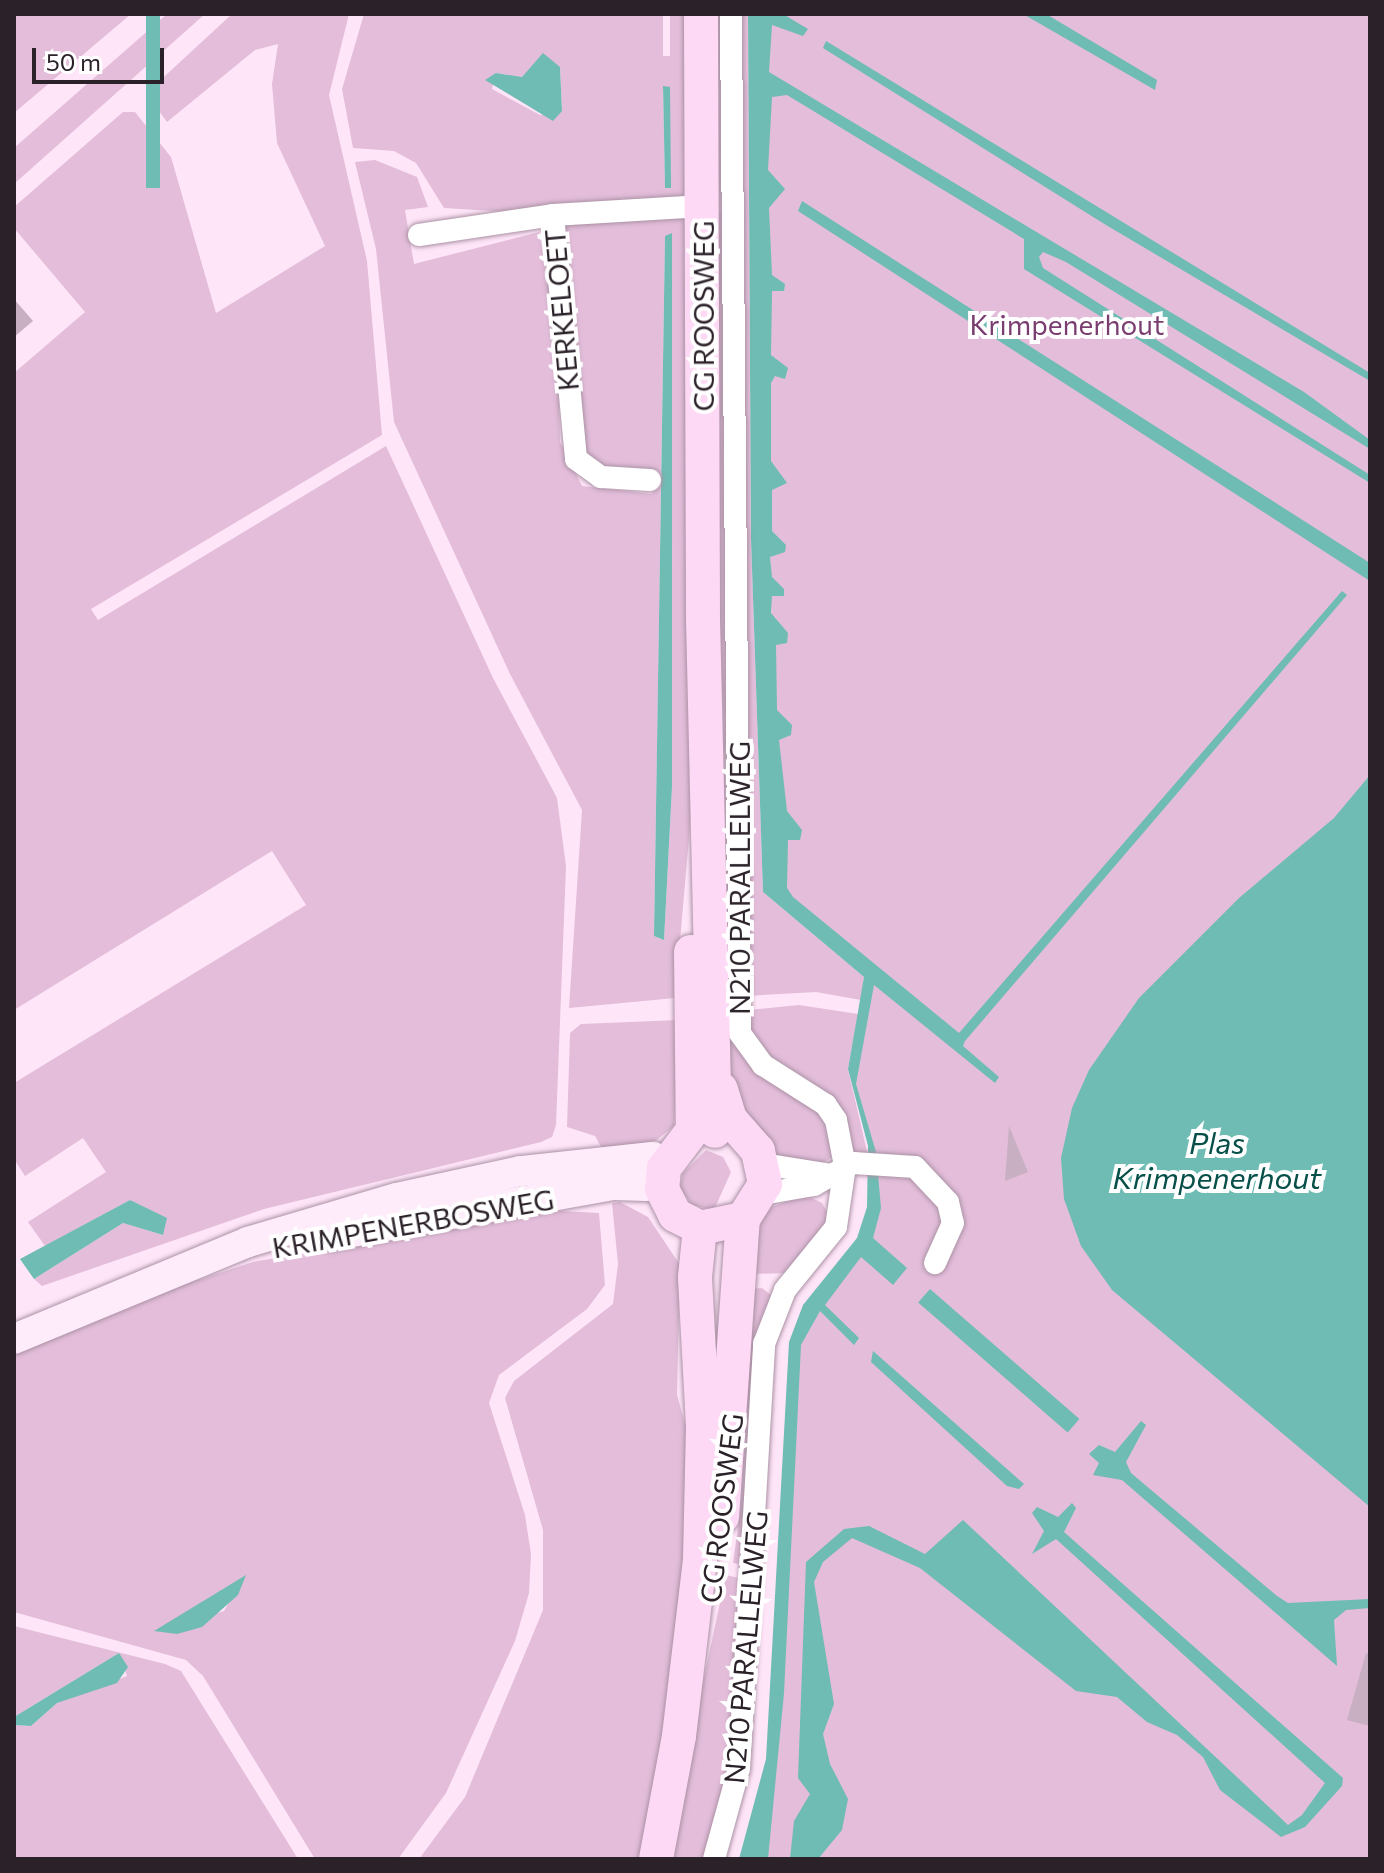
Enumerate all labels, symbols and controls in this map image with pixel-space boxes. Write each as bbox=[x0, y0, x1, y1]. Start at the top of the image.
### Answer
scale bar bbox=[36, 32, 168, 82]
text: 50 m bbox=[46, 47, 101, 76]
street label: CG ROOSWEG bbox=[686, 221, 720, 411]
street label: KERKELOET bbox=[537, 228, 585, 392]
park label: Krimpenerhout bbox=[970, 307, 1164, 341]
street label: N210 PARALLELWEG bbox=[722, 741, 756, 1015]
water label: Plas Krimpenerhout bbox=[1113, 1124, 1321, 1194]
street label: KRIMPENERBOSWEG bbox=[270, 1182, 556, 1264]
street label: CG ROOSWEG bbox=[693, 1411, 749, 1605]
street label: N210 PARALLELWEG bbox=[716, 1509, 774, 1785]

